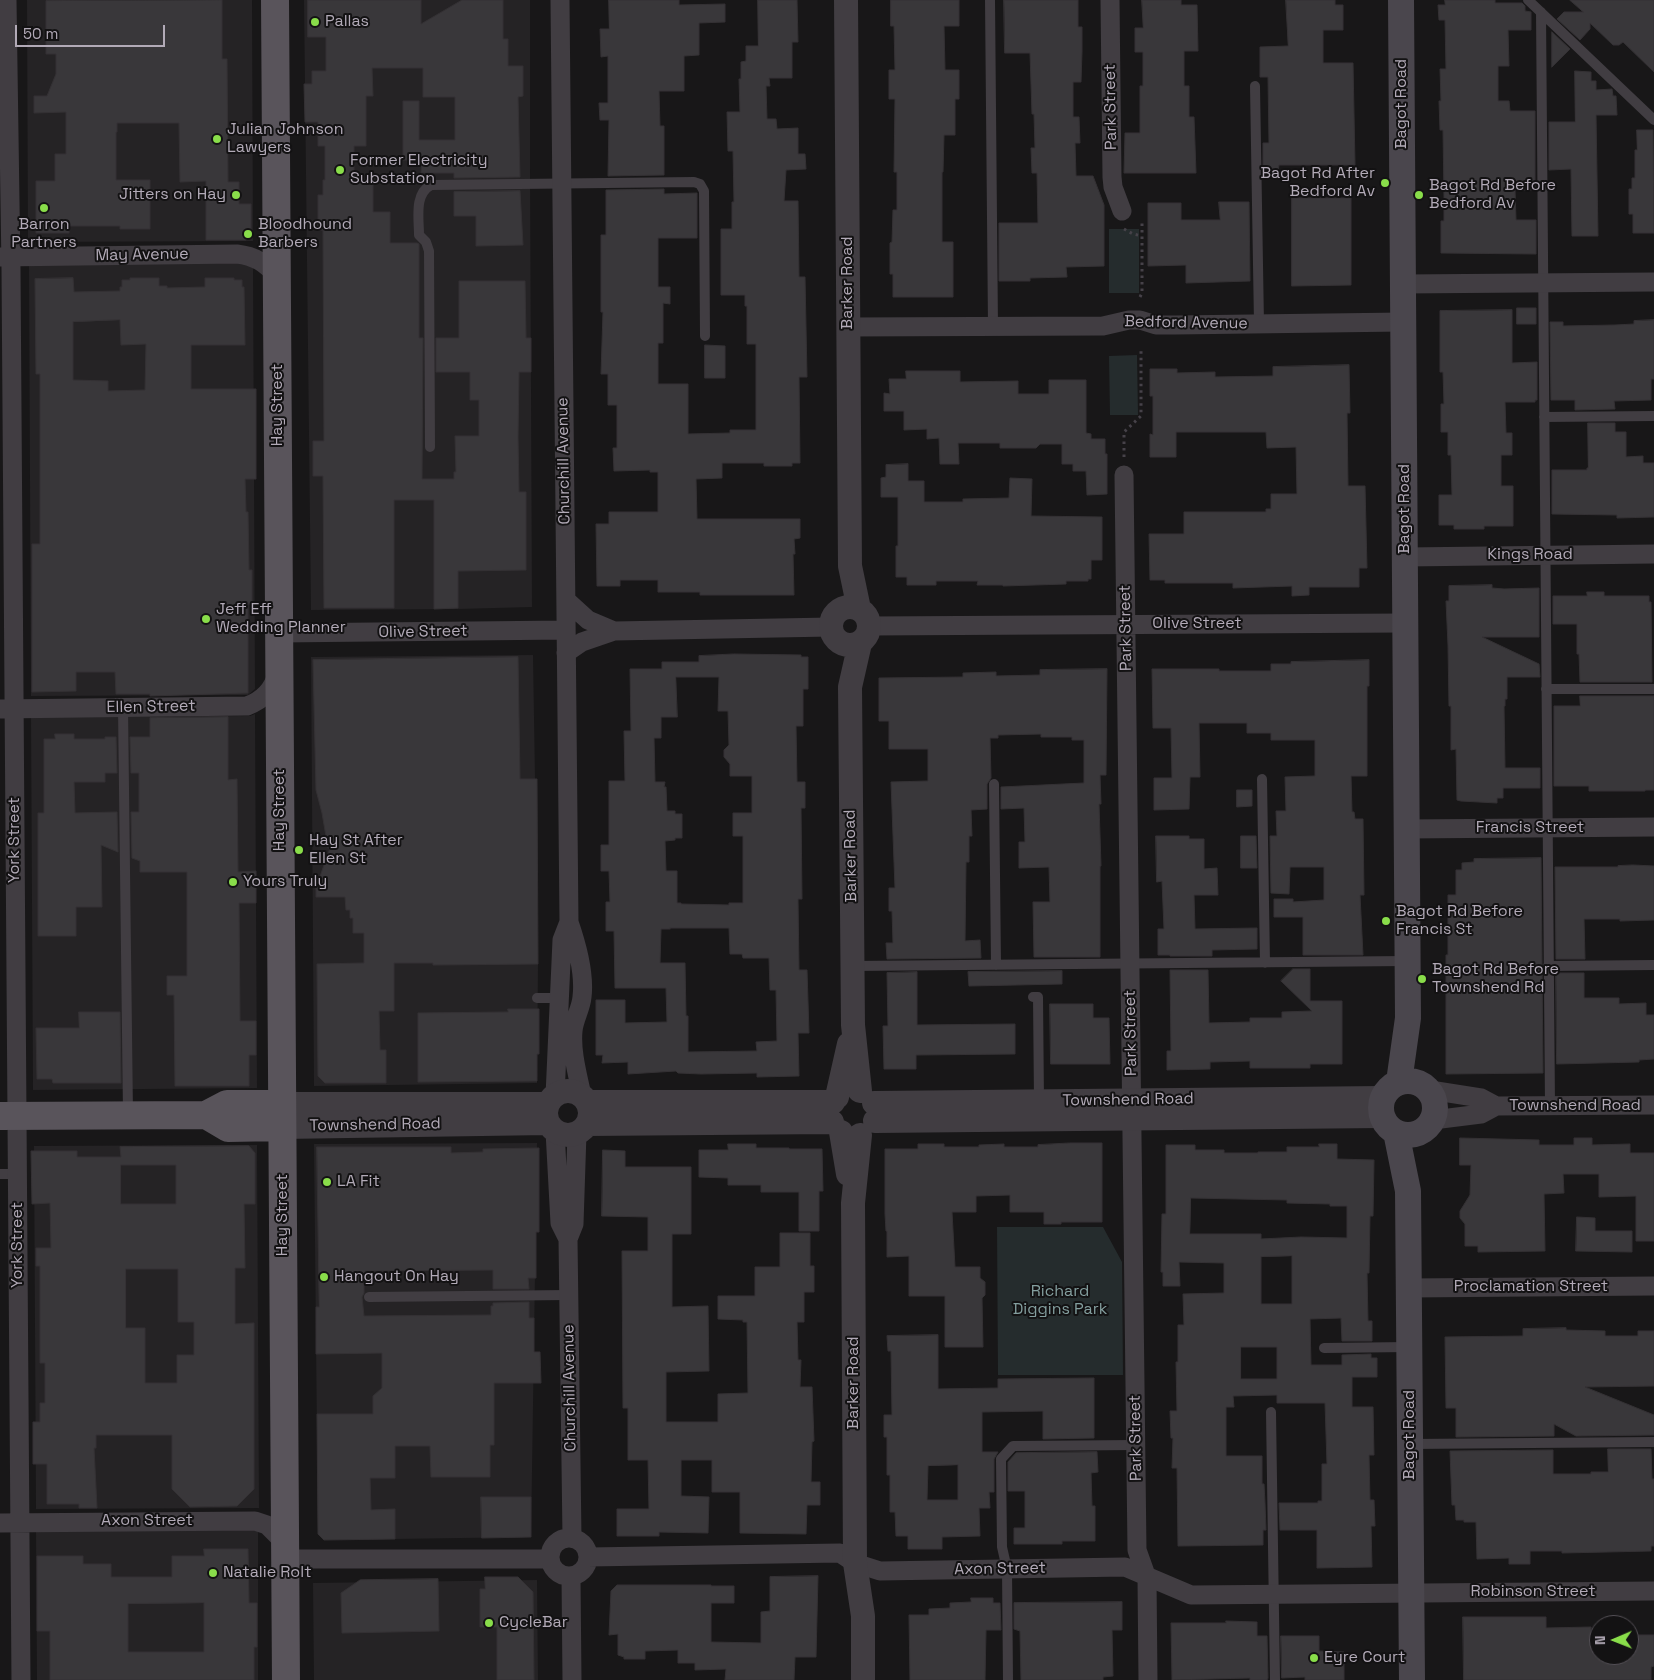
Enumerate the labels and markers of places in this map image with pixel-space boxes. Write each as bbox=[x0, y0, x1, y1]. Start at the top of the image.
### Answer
place label: Pallas bbox=[325, 12, 369, 32]
marker: Pallas bbox=[309, 16, 321, 28]
place label: Julian Johnson Lawyers bbox=[227, 120, 344, 158]
marker: Julian Johnson Lawyers bbox=[211, 133, 223, 145]
place label: Former Electricity Substation bbox=[350, 151, 487, 189]
marker: Former Electricity Substation bbox=[334, 164, 346, 176]
place label: Bagot Rd After Bedford Av bbox=[1260, 164, 1375, 202]
place label: Bagot Rd Before Bedford Av bbox=[1429, 176, 1556, 214]
marker: Bagot Rd After Bedford Av bbox=[1379, 177, 1391, 189]
place label: Jitters on Hay bbox=[119, 185, 226, 205]
marker: Jitters on Hay bbox=[230, 189, 242, 201]
marker: Bagot Rd Before Bedford Av bbox=[1413, 189, 1425, 201]
marker: Barron Partners bbox=[38, 202, 50, 214]
place label: Barron Partners bbox=[11, 215, 77, 253]
place label: Bloodhound Barbers bbox=[258, 215, 352, 253]
marker: Bloodhound Barbers bbox=[242, 228, 254, 240]
place label: Jeff Eff Wedding Planner bbox=[216, 600, 346, 638]
marker: Jeff Eff Wedding Planner bbox=[200, 613, 212, 625]
place label: Hay St After Ellen St bbox=[309, 831, 403, 869]
marker: Hay St After Ellen St bbox=[293, 844, 305, 856]
place label: Yours Truly bbox=[243, 872, 327, 892]
marker: Yours Truly bbox=[227, 876, 239, 888]
place label: Bagot Rd Before Francis St bbox=[1396, 902, 1523, 940]
marker: Bagot Rd Before Francis St bbox=[1380, 915, 1392, 927]
place label: Bagot Rd Before Townshend Rd bbox=[1432, 960, 1559, 998]
marker: Bagot Rd Before Townshend Rd bbox=[1416, 973, 1428, 985]
place label: LA Fit bbox=[337, 1172, 380, 1192]
marker: LA Fit bbox=[321, 1176, 333, 1188]
place label: Hangout On Hay bbox=[334, 1267, 459, 1287]
marker: Hangout On Hay bbox=[318, 1271, 330, 1283]
place label: Natalie Rolt bbox=[223, 1563, 312, 1583]
marker: Natalie Rolt bbox=[207, 1567, 219, 1579]
place label: CycleBar bbox=[499, 1613, 568, 1633]
marker: CycleBar bbox=[483, 1617, 495, 1629]
place label: Eyre Court bbox=[1324, 1648, 1405, 1668]
marker: Eyre Court bbox=[1308, 1652, 1320, 1664]

